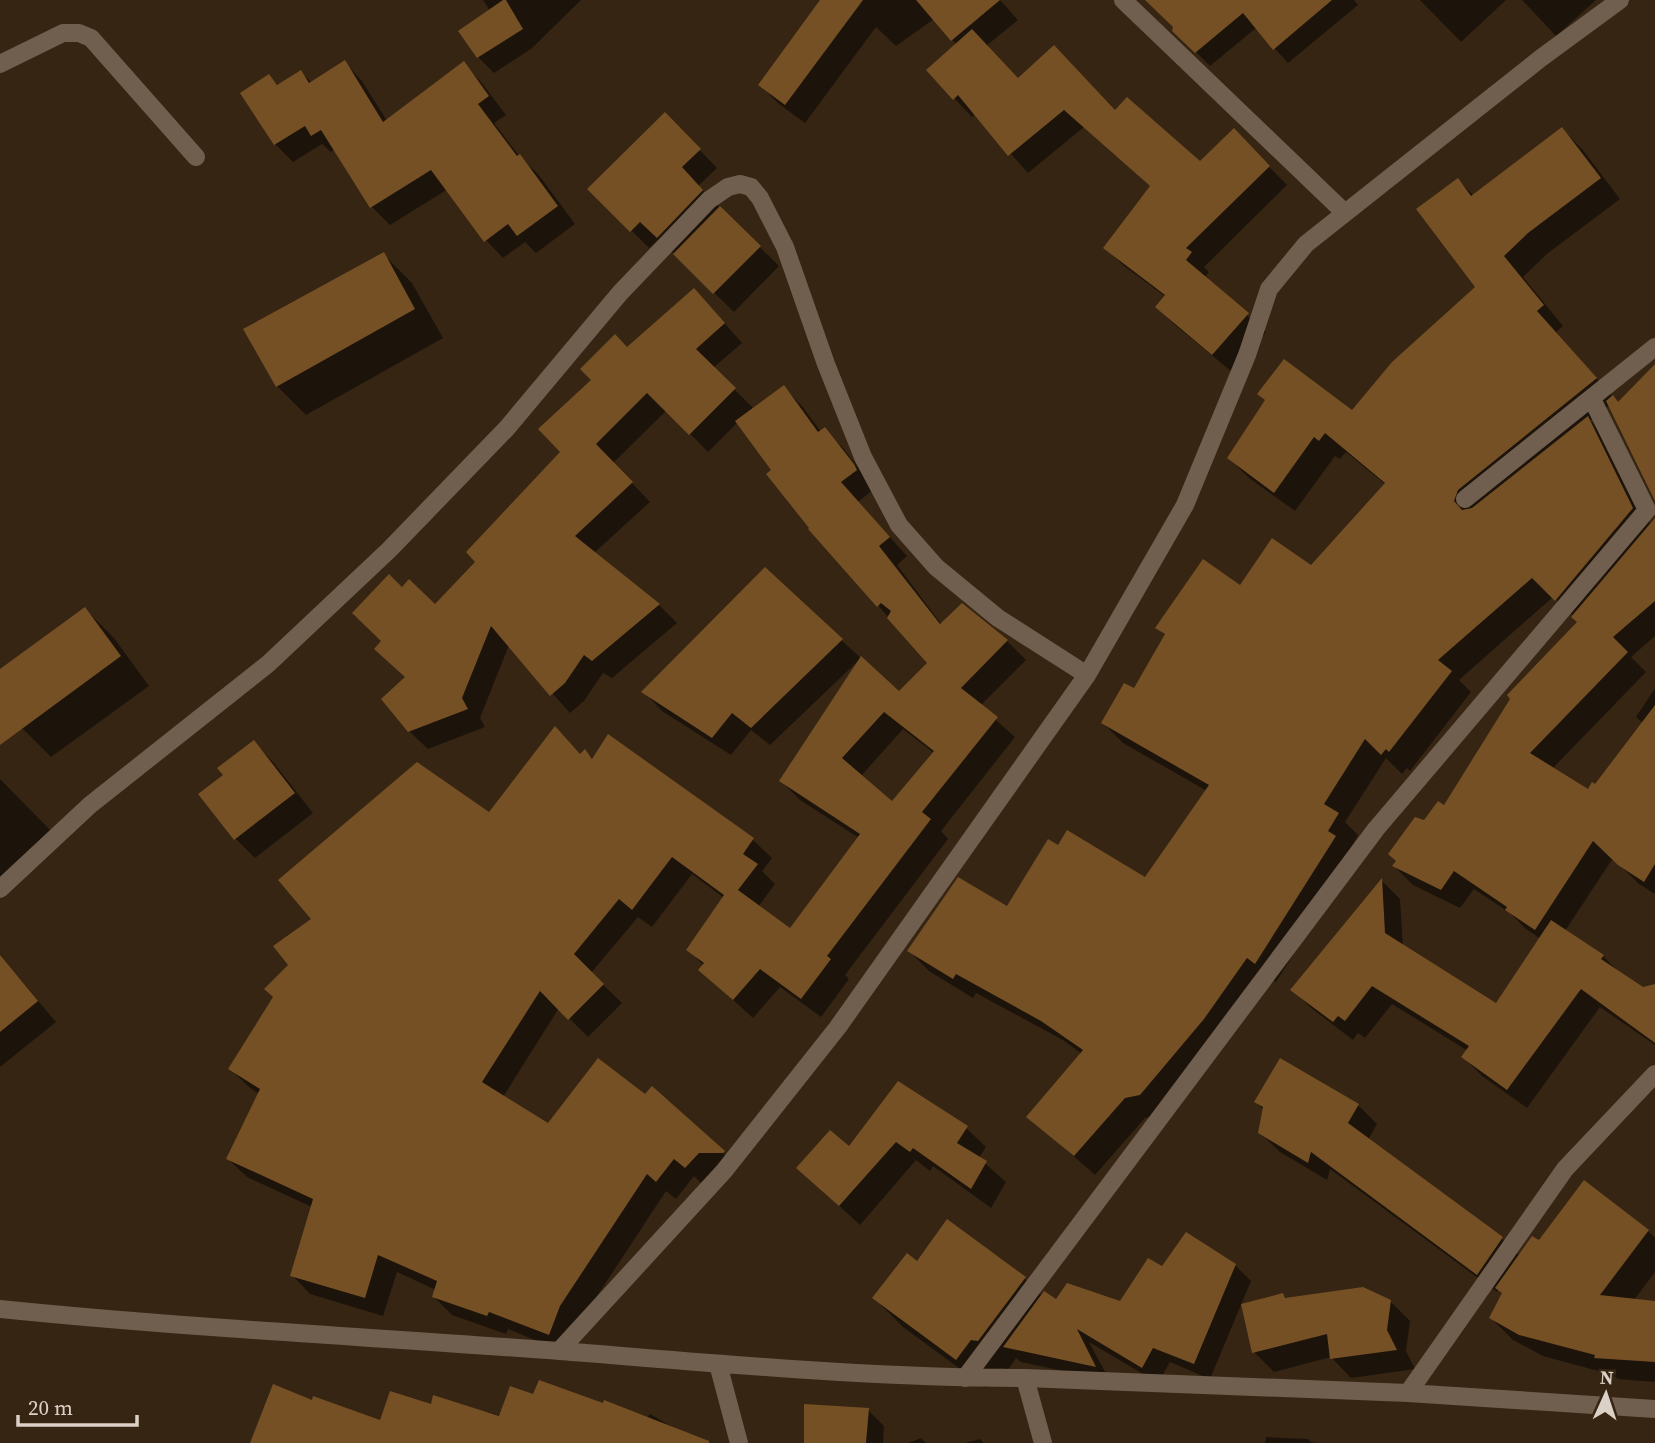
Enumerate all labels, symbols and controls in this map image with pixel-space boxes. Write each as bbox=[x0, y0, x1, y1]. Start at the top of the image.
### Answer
north arrow bbox=[1571, 1359, 1641, 1429]
text: N bbox=[1599, 1364, 1615, 1390]
scale bar bbox=[18, 1384, 136, 1428]
text: 20 m bbox=[28, 1393, 73, 1422]

